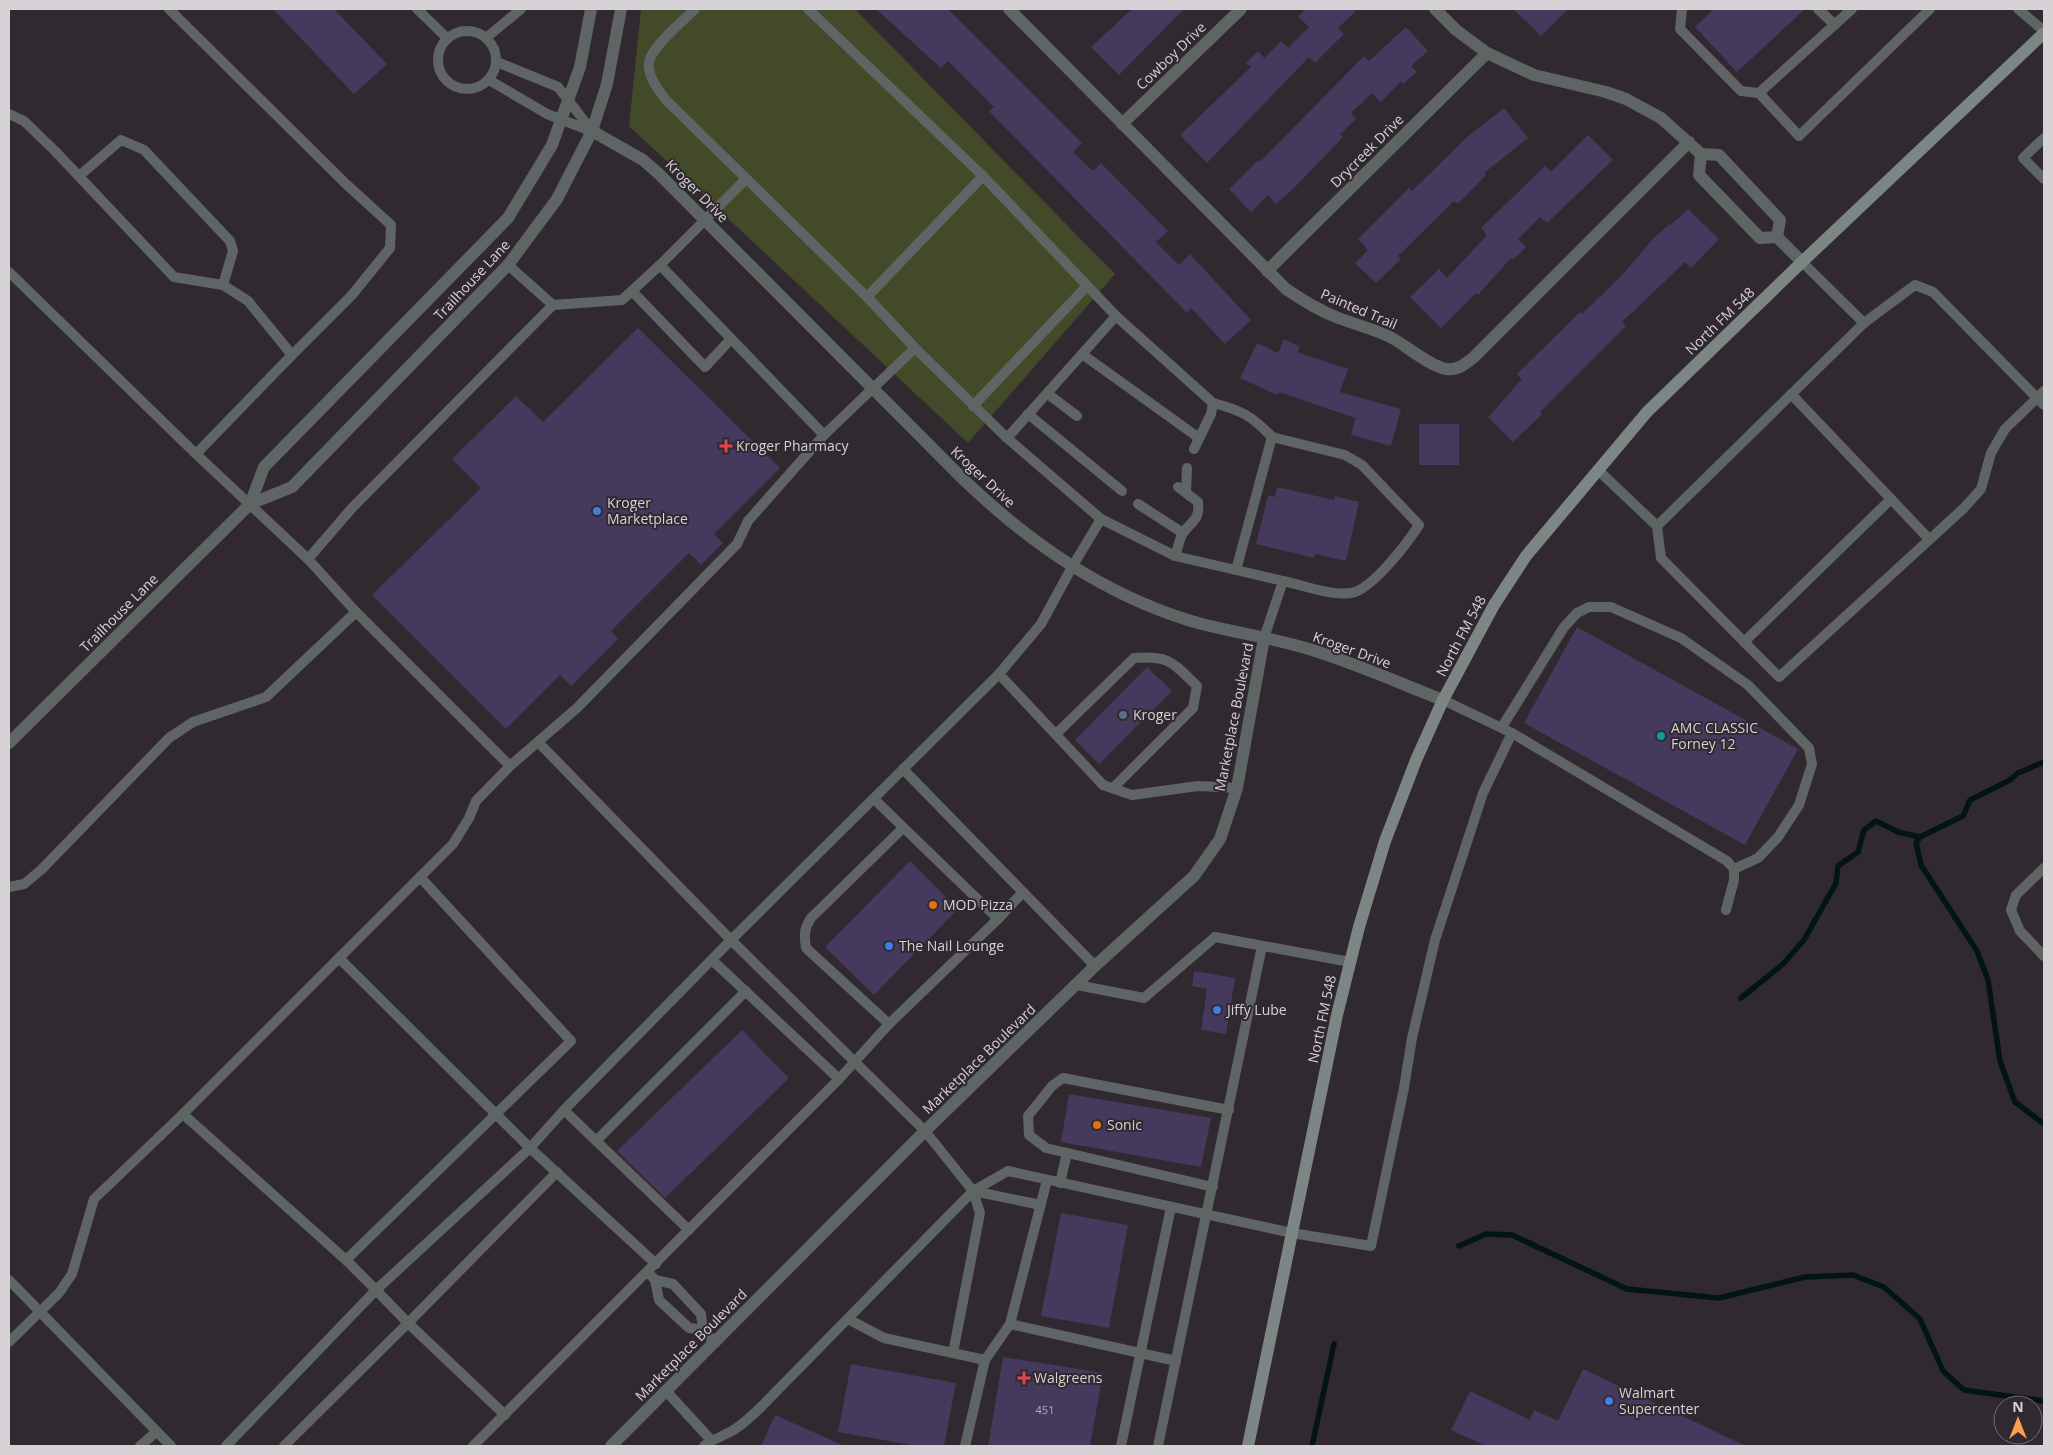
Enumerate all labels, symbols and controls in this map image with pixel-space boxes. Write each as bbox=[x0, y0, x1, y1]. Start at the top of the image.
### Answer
street label: Cowboy Drive bbox=[1132, 17, 1210, 94]
street label: Drycreek Drive bbox=[1326, 110, 1408, 191]
street label: Kroger Drive bbox=[662, 155, 733, 226]
street label: Trailhouse Lane bbox=[429, 235, 514, 324]
street label: North FM 548 bbox=[1681, 283, 1758, 359]
street label: Painted Trail bbox=[1318, 284, 1400, 333]
place label: Kroger Pharmacy bbox=[736, 436, 849, 455]
marker: Kroger Pharmacy bbox=[720, 440, 732, 452]
street label: Kroger Drive bbox=[947, 442, 1020, 512]
place label: Kroger Marketplace bbox=[607, 493, 688, 528]
marker: Kroger Marketplace bbox=[591, 505, 603, 517]
street label: Trailhouse Lane bbox=[75, 569, 162, 656]
street label: North FM 548 bbox=[1431, 592, 1490, 680]
street label: Kroger Drive bbox=[1310, 627, 1394, 672]
street label: Marketplace Boulevard bbox=[1210, 641, 1257, 793]
place label: Kroger bbox=[1133, 705, 1177, 724]
marker: Kroger bbox=[1117, 709, 1129, 721]
place label: AMC CLASSIC Forney 12 bbox=[1671, 718, 1758, 753]
marker: AMC CLASSIC Forney 12 bbox=[1655, 730, 1667, 742]
place label: MOD Pizza bbox=[943, 895, 1013, 914]
marker: MOD Pizza bbox=[927, 899, 939, 911]
place label: The Nail Lounge bbox=[899, 936, 1004, 955]
marker: The Nail Lounge bbox=[883, 940, 895, 952]
street label: North FM 548 bbox=[1303, 973, 1340, 1065]
street label: Marketplace Boulevard bbox=[918, 999, 1040, 1118]
place label: Jiffy Lube bbox=[1225, 1000, 1287, 1019]
marker: Jiffy Lube bbox=[1211, 1004, 1223, 1016]
place label: Sonic bbox=[1107, 1115, 1142, 1134]
marker: Sonic bbox=[1091, 1119, 1103, 1131]
street label: Marketplace Boulevard bbox=[631, 1285, 751, 1405]
place label: Walgreens bbox=[1034, 1368, 1103, 1387]
marker: Walgreens bbox=[1018, 1372, 1030, 1384]
place label: Walmart Supercenter bbox=[1619, 1383, 1699, 1418]
marker: Walmart Supercenter bbox=[1603, 1395, 1615, 1407]
north arrow bbox=[1993, 1395, 2043, 1445]
text: N bbox=[2012, 1397, 2024, 1416]
house number: 451 bbox=[1036, 1402, 1054, 1417]

